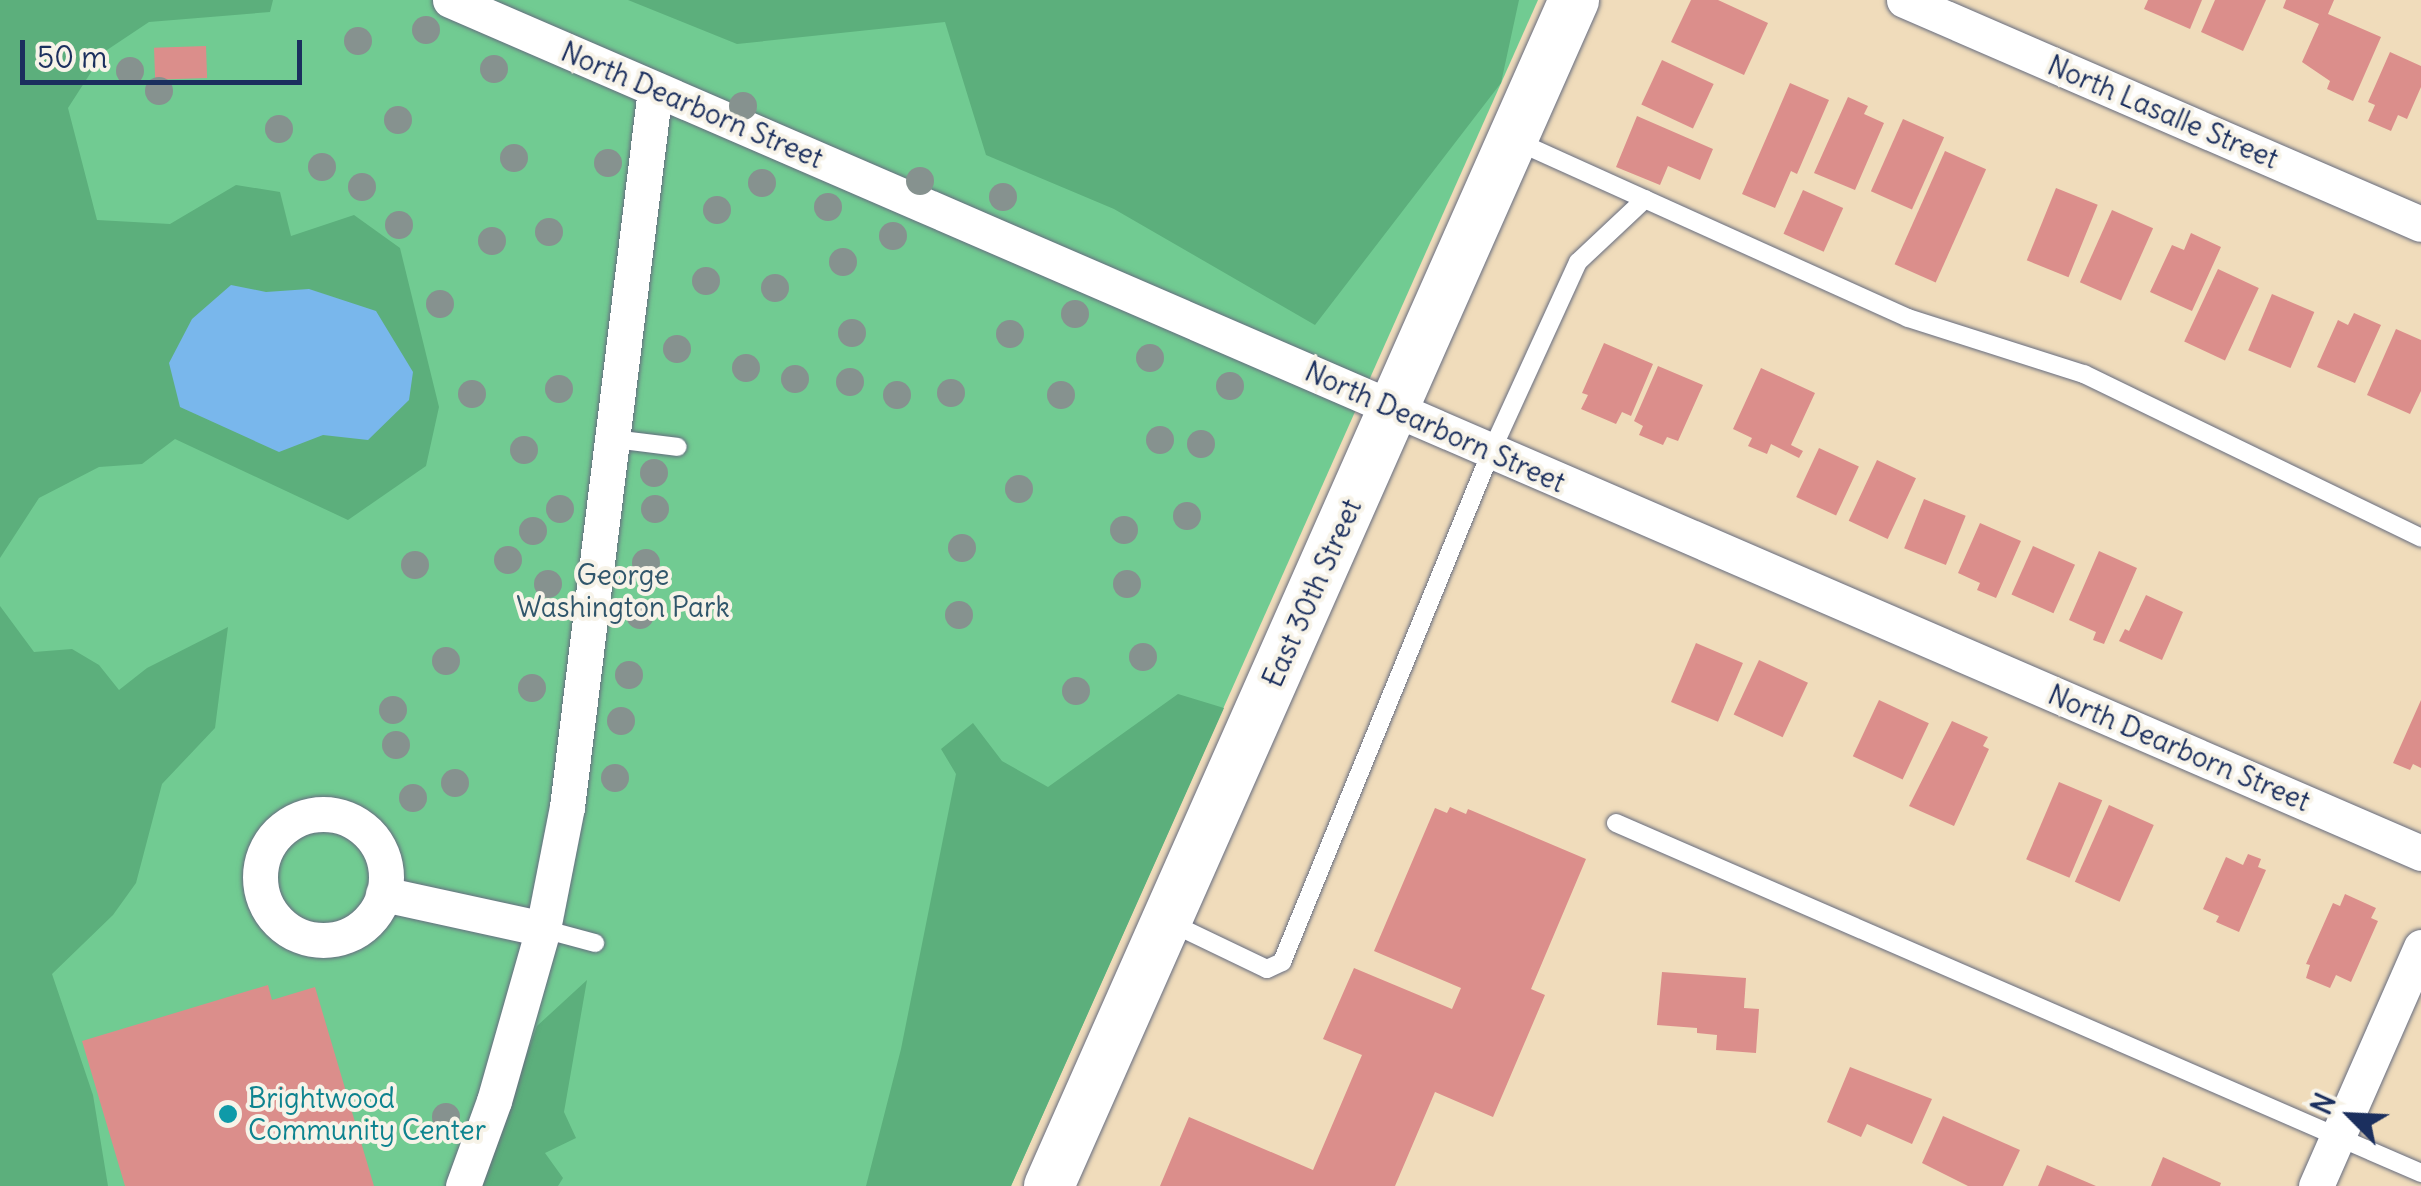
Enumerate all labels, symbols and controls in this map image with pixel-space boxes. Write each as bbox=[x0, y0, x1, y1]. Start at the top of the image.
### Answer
scale bar bbox=[25, 20, 308, 82]
street label: North Dearborn Street bbox=[556, 35, 828, 175]
text: 50 m bbox=[37, 38, 107, 76]
street label: North Lasalle Street bbox=[2043, 48, 2283, 176]
street label: North Dearborn Street bbox=[1300, 354, 1570, 500]
street label: East 30th Street bbox=[1256, 494, 1368, 692]
park label: George Washington Park bbox=[516, 558, 730, 624]
street label: North Dearborn Street bbox=[2043, 678, 2315, 818]
north arrow bbox=[2301, 1066, 2401, 1166]
place label: Brightwood Community Center bbox=[248, 1081, 486, 1147]
text: N bbox=[2303, 1088, 2344, 1120]
marker: Brightwood Community Center bbox=[217, 1103, 239, 1125]

